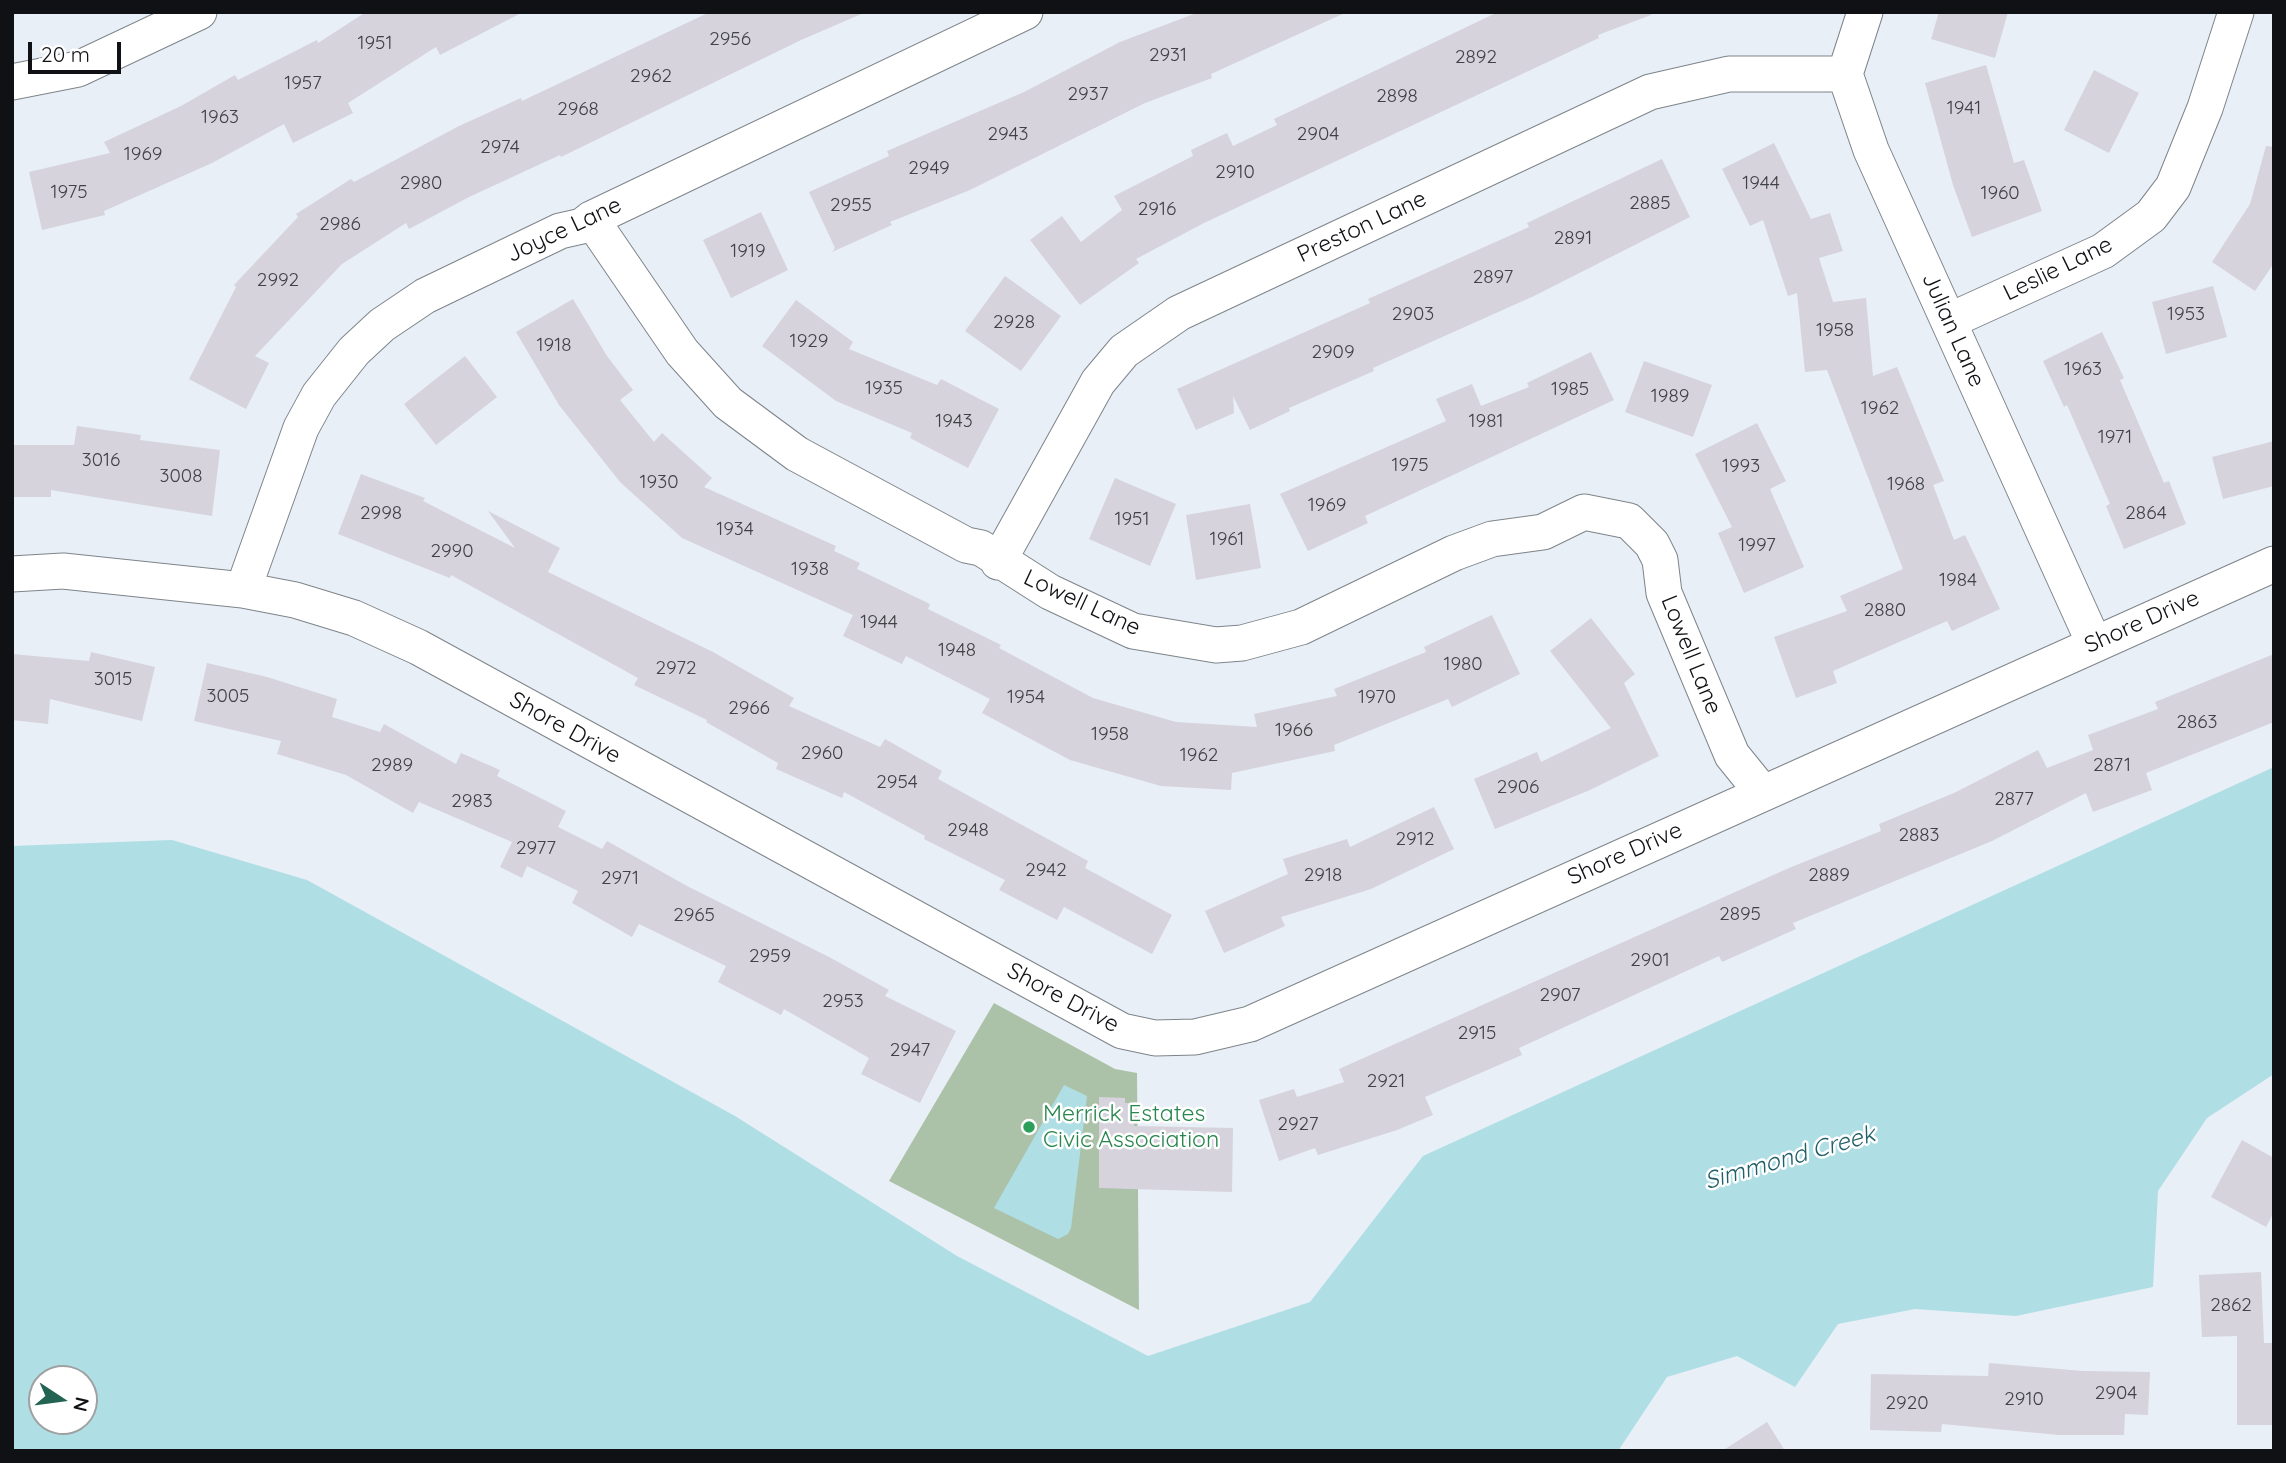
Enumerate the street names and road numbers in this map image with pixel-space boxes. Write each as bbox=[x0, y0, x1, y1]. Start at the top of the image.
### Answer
street label: Preston Lane bbox=[1293, 185, 1431, 269]
street label: Joyce Lane bbox=[502, 191, 626, 269]
street label: Leslie Lane bbox=[1999, 231, 2117, 307]
street label: Julian Lane bbox=[1915, 268, 1991, 392]
street label: Lowell Lane bbox=[1019, 564, 1145, 642]
street label: Shore Drive bbox=[2080, 584, 2204, 660]
street label: Lowell Lane bbox=[1655, 592, 1727, 718]
street label: Shore Drive bbox=[505, 686, 625, 770]
street label: Shore Drive bbox=[1563, 816, 1687, 892]
street label: Shore Drive bbox=[1002, 957, 1124, 1039]

